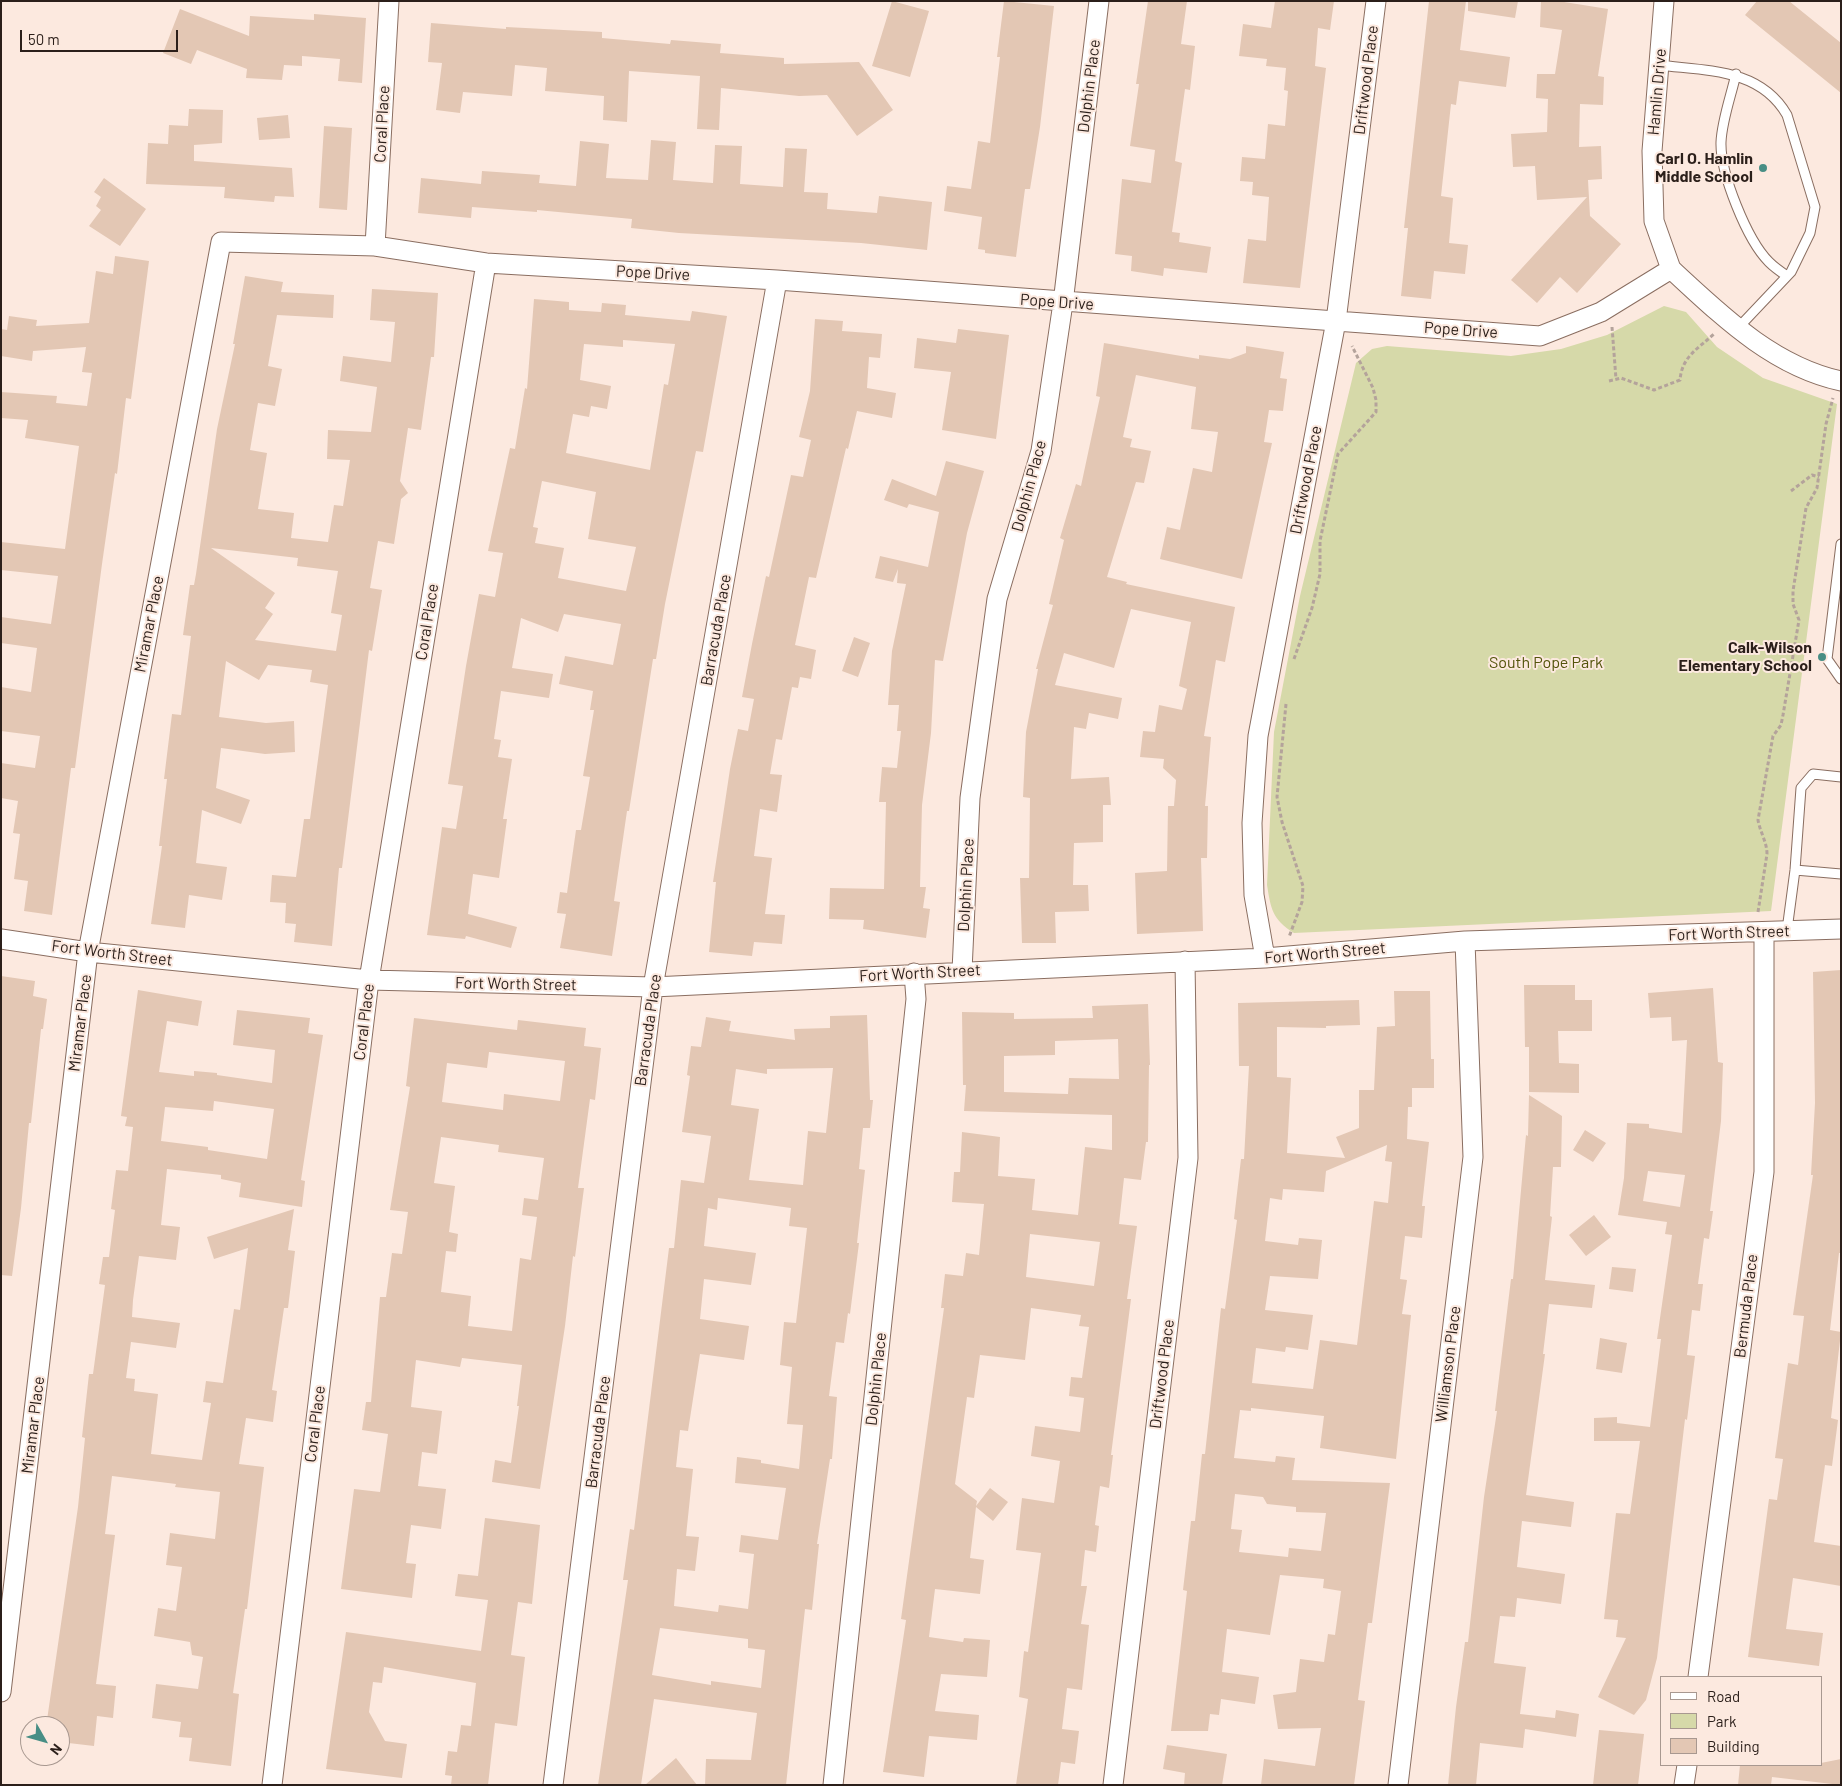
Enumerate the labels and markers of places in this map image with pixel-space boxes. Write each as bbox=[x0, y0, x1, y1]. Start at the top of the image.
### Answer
place label: Carl O. Hamlin Middle School bbox=[1655, 149, 1753, 187]
marker: Carl O. Hamlin Middle School bbox=[1757, 162, 1769, 174]
place label: Calk-Wilson Elementary School bbox=[1679, 638, 1812, 676]
marker: Calk-Wilson Elementary School bbox=[1816, 651, 1828, 663]

